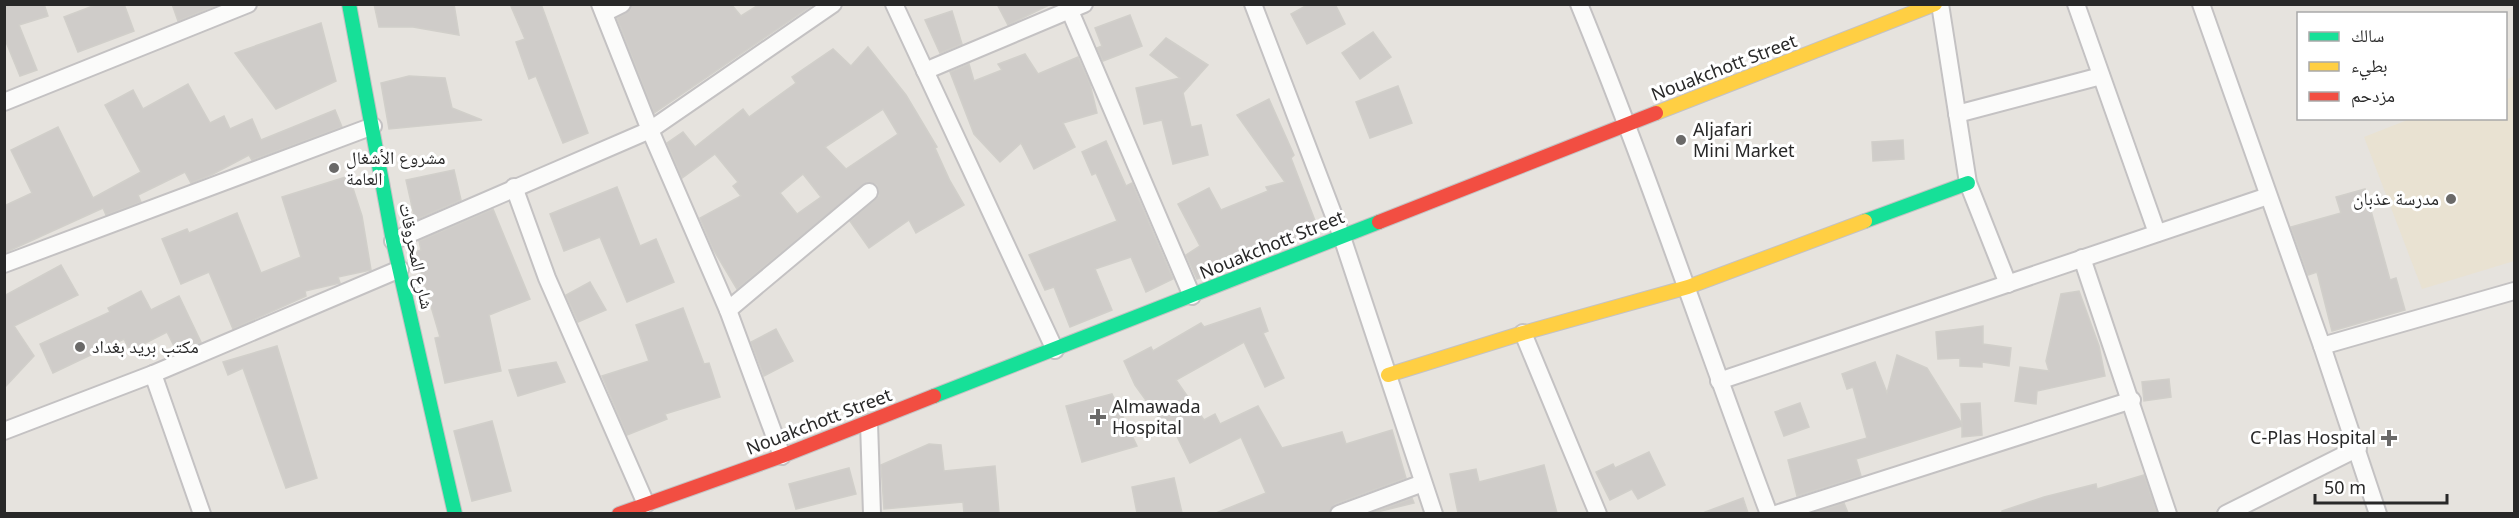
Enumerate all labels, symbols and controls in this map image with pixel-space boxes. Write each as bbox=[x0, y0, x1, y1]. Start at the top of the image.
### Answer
legend bbox=[2297, 12, 2507, 120]
text: سالك bbox=[2351, 23, 2384, 47]
street label: Nouakchott Street bbox=[1647, 28, 1800, 106]
text: بطيء bbox=[2351, 53, 2388, 81]
text: مزدحم bbox=[2351, 83, 2395, 108]
place label: Aljafari Mini Market bbox=[1693, 117, 1795, 162]
marker: Aljafari Mini Market bbox=[1674, 133, 1688, 147]
place label: مشروع الأشغال العامة bbox=[346, 145, 446, 190]
marker: مشروع الأشغال العامة bbox=[327, 161, 341, 175]
place label: مدرسة عذبان bbox=[2353, 186, 2439, 210]
marker: مدرسة عذبان bbox=[2444, 192, 2458, 206]
street label: شارع المحروقات bbox=[394, 200, 440, 311]
street label: Nouakchott Street bbox=[1196, 204, 1348, 284]
place label: مكتب بريد بغداد bbox=[92, 334, 199, 358]
marker: مكتب بريد بغداد bbox=[73, 340, 87, 354]
street label: Nouakchott Street bbox=[742, 382, 895, 460]
place label: Almawada Hospital bbox=[1112, 394, 1201, 439]
marker: Almawada Hospital bbox=[1089, 408, 1107, 426]
place label: C-Plas Hospital bbox=[2250, 425, 2376, 449]
marker: C-Plas Hospital bbox=[2380, 429, 2398, 447]
scale bar bbox=[2315, 467, 2447, 505]
text: 50 m bbox=[2324, 475, 2366, 499]

